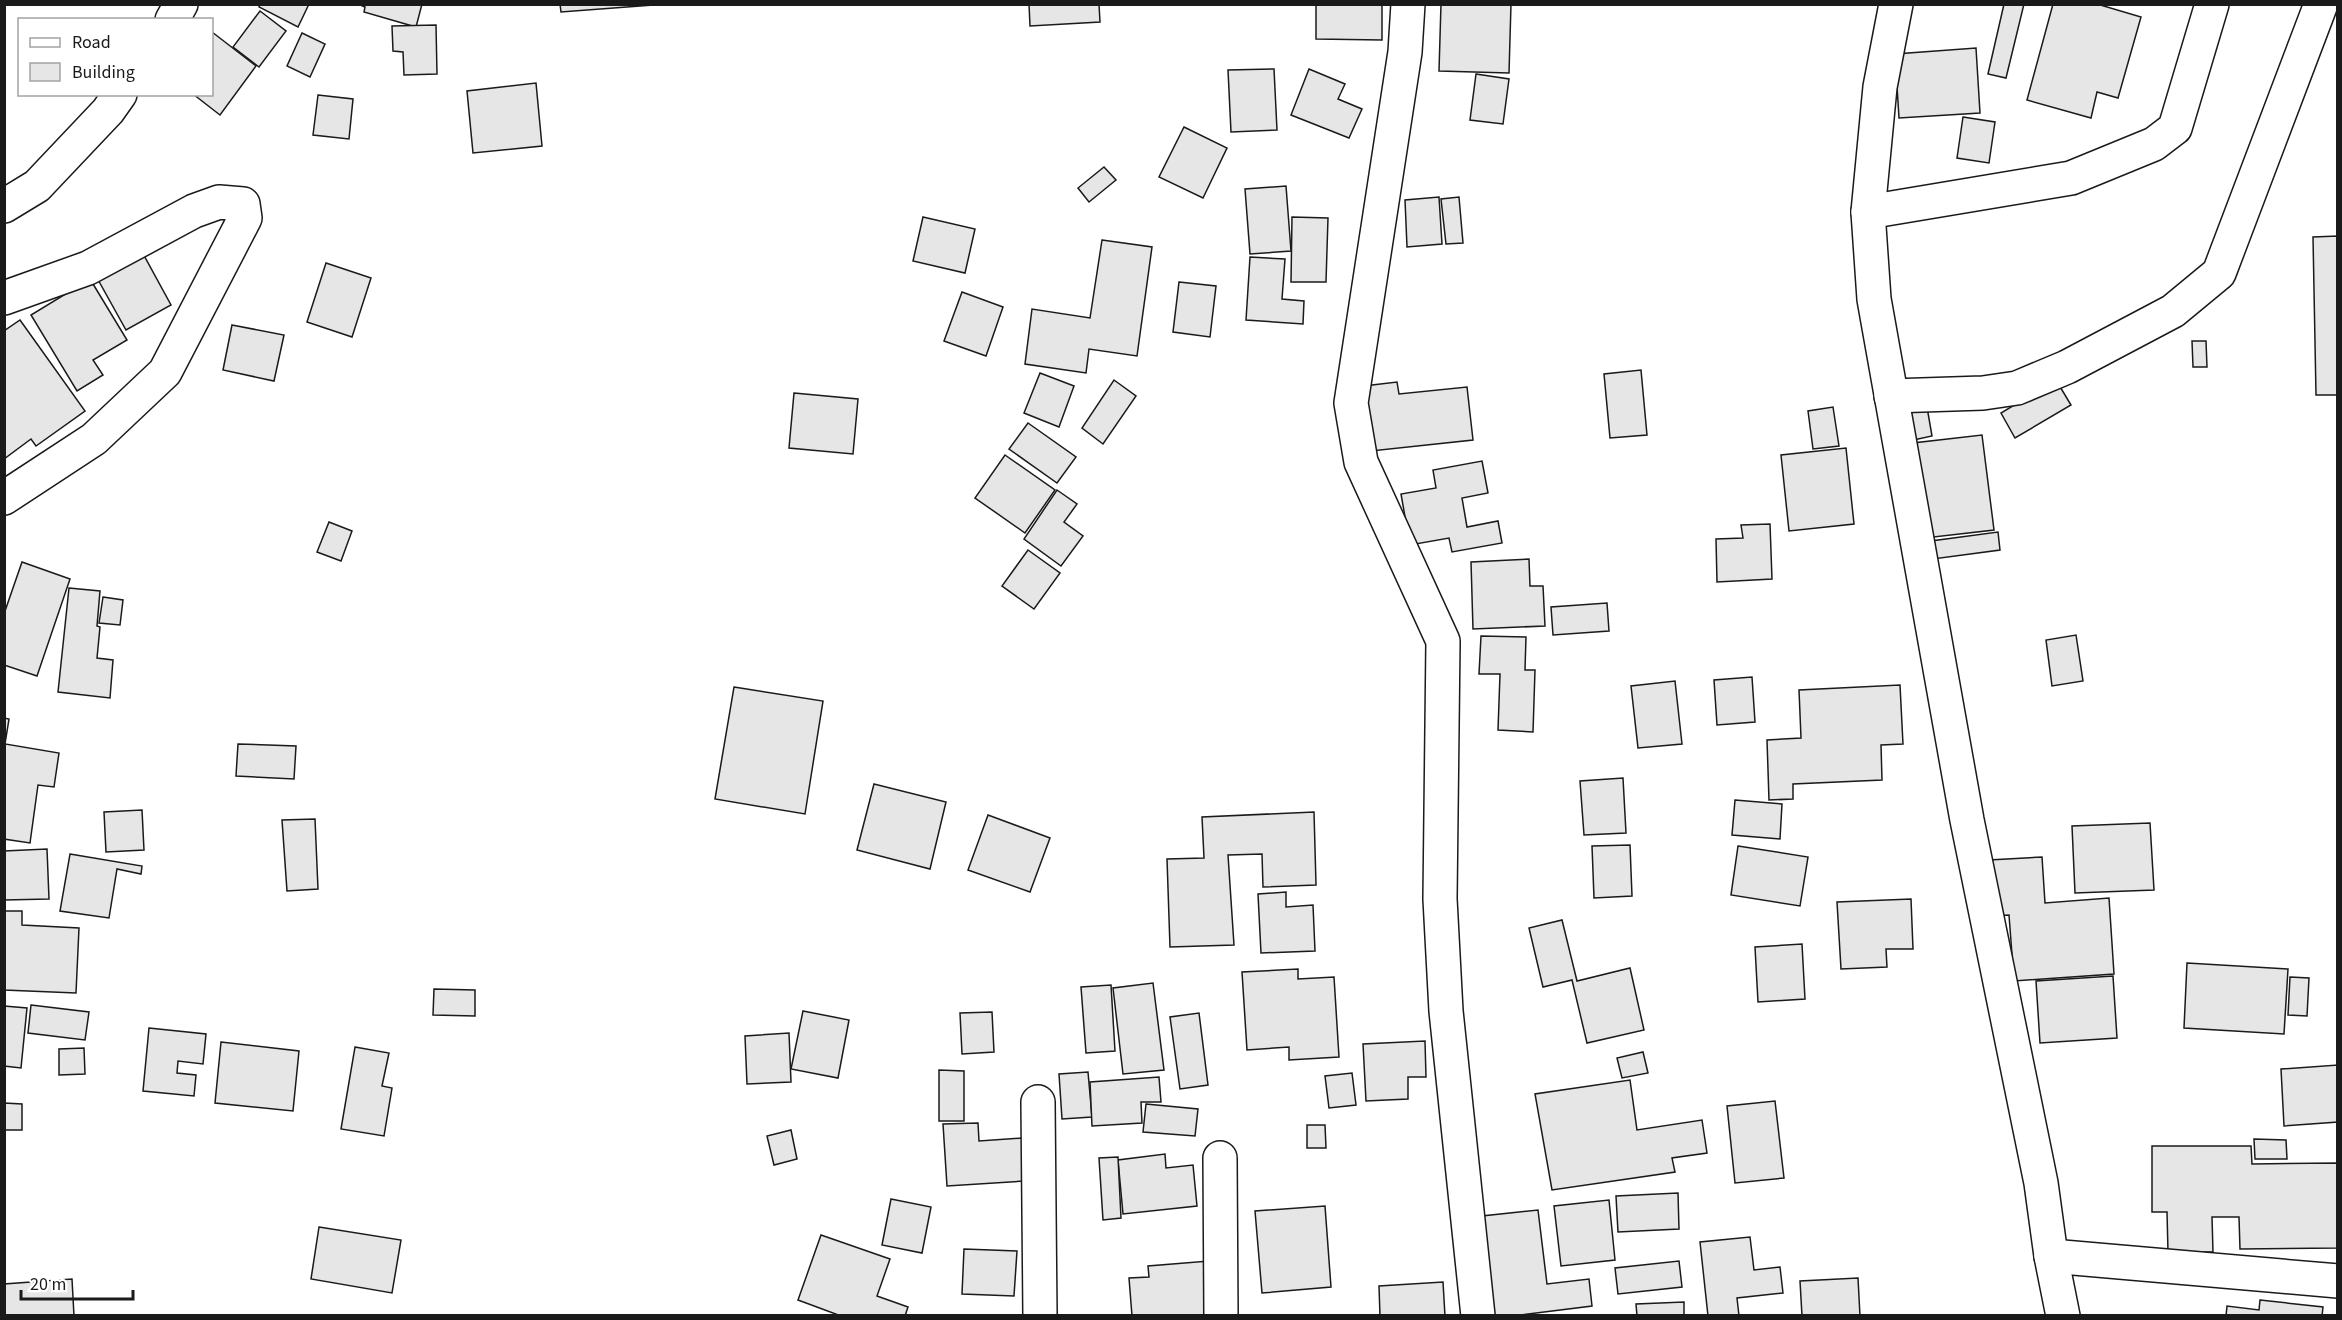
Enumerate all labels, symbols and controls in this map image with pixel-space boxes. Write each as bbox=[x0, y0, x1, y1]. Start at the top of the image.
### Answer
legend bbox=[18, 18, 213, 96]
text: Road bbox=[72, 30, 111, 55]
text: Building bbox=[72, 60, 135, 85]
scale bar bbox=[21, 1263, 134, 1301]
text: 20 m bbox=[30, 1272, 66, 1297]

